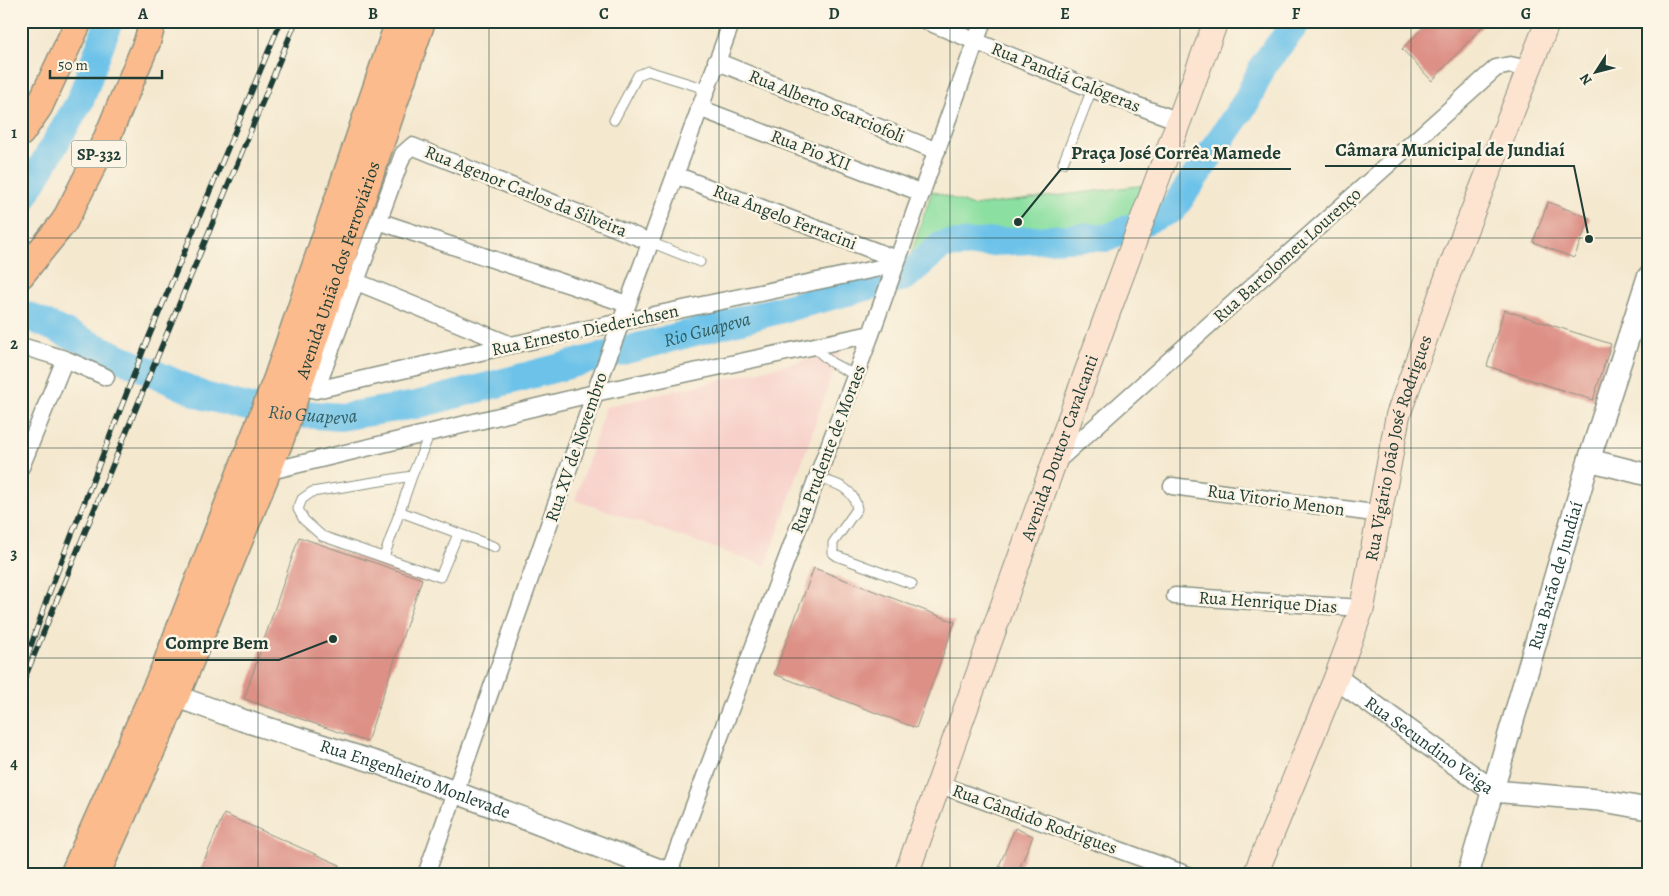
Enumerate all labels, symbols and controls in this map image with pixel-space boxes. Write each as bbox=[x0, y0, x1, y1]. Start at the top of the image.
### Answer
text: A bbox=[137, 3, 149, 25]
text: B bbox=[368, 3, 378, 25]
text: C bbox=[599, 3, 609, 25]
text: D bbox=[828, 3, 840, 25]
text: E bbox=[1060, 3, 1070, 25]
text: F bbox=[1292, 3, 1301, 25]
text: G bbox=[1521, 3, 1531, 25]
street label: Rua Pandiá Calógeras bbox=[988, 36, 1144, 118]
scale bar bbox=[50, 48, 162, 80]
north arrow bbox=[1572, 48, 1622, 98]
text: 50 m bbox=[58, 55, 88, 75]
street label: Rua Alberto Scarciofoli bbox=[745, 64, 909, 148]
text: N bbox=[1575, 70, 1597, 89]
text: 1 bbox=[11, 122, 17, 144]
street label: Rua Pio XII bbox=[767, 124, 855, 176]
callout: Câmara Municipal de Jundiaí bbox=[1325, 132, 1574, 166]
callout: Praça José Corrêa Mamede bbox=[1061, 135, 1291, 169]
text: Câmara Municipal de Jundiaí bbox=[1335, 137, 1565, 163]
street label: Rua Agenor Carlos da Silveira bbox=[421, 139, 631, 243]
road number: SP-332 bbox=[72, 140, 126, 168]
text: Praça José Corrêa Mamede bbox=[1071, 140, 1281, 166]
street label: Avenida União dos Ferroviários bbox=[290, 158, 386, 383]
street label: Rua Ângelo Ferracini bbox=[710, 179, 860, 255]
street label: Rua Bartolomeu Lourenço bbox=[1208, 182, 1366, 328]
street label: Rua Ernesto Diederichsen bbox=[489, 298, 681, 362]
water label: Rio Guapeva bbox=[661, 306, 754, 354]
street label: Rua Vigário João José Rodrigues bbox=[1359, 332, 1438, 563]
text: 2 bbox=[10, 333, 18, 355]
street label: Avenida Doutor Cavalcanti bbox=[1015, 351, 1104, 545]
street label: Rua Prudente de Moraes bbox=[785, 361, 871, 537]
street label: Rua XV de Novembro bbox=[539, 369, 613, 525]
water label: Rio Guapeva bbox=[267, 399, 359, 431]
street label: Rua Vitorio Menon bbox=[1206, 478, 1346, 522]
street label: Rua Barão de Jundiaí bbox=[1522, 498, 1588, 653]
text: 3 bbox=[11, 543, 18, 565]
street label: Rua Henrique Dias bbox=[1198, 585, 1338, 619]
callout: Compre Bem bbox=[155, 626, 279, 660]
text: Compre Bem bbox=[165, 630, 269, 656]
street label: Rua Secundino Veiga bbox=[1360, 690, 1499, 800]
street label: Rua Engenheiro Monlevade bbox=[317, 733, 514, 824]
text: 4 bbox=[10, 753, 18, 775]
street label: Rua Cândido Rodrigues bbox=[949, 778, 1121, 860]

